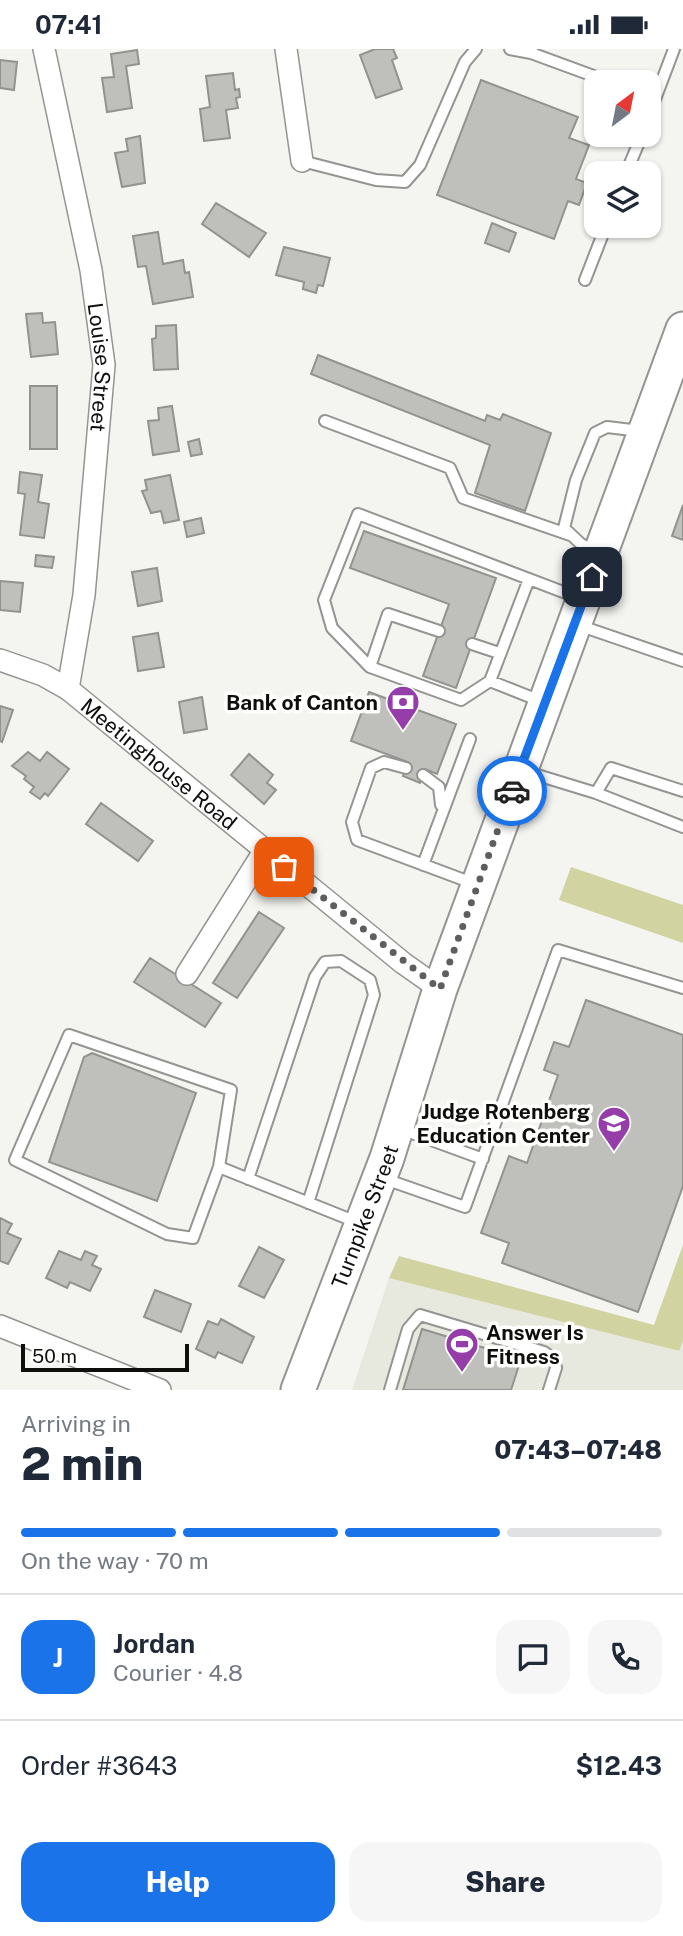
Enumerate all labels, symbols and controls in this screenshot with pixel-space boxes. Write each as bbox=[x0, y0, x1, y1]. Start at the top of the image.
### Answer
text: 07:41 bbox=[35, 9, 103, 40]
north arrow bbox=[584, 70, 662, 147]
map controls bbox=[584, 70, 661, 238]
button: layers bbox=[584, 161, 661, 238]
street label: Louise Street bbox=[83, 301, 116, 433]
pin bbox=[562, 547, 622, 607]
icon: home bbox=[573, 558, 611, 596]
bank icon: Bank of Canton bbox=[384, 683, 422, 732]
place label: Bank of Canton bbox=[226, 690, 378, 715]
street label: Meetinghouse Road bbox=[76, 693, 242, 835]
courier bbox=[477, 756, 547, 826]
icon: car bbox=[493, 772, 531, 810]
pin bbox=[254, 837, 314, 897]
icon: bag bbox=[265, 848, 303, 886]
place label: Judge Rotenberg Education Center bbox=[416, 1099, 590, 1148]
school or university icon: Judge Rotenberg Education Center bbox=[595, 1104, 633, 1153]
street label: Turnpike Street bbox=[326, 1142, 403, 1291]
place label: Answer Is Fitness bbox=[486, 1320, 584, 1369]
sports icon: Answer Is Fitness bbox=[443, 1325, 481, 1374]
scale bar bbox=[21, 1341, 189, 1373]
text: 50 m bbox=[32, 1345, 77, 1367]
text: Arriving in bbox=[21, 1410, 131, 1437]
text: 07:43–07:48 bbox=[494, 1434, 662, 1465]
text: 2 min bbox=[21, 1436, 143, 1490]
text: On the way · 70 m bbox=[21, 1547, 209, 1574]
button: chat bbox=[496, 1620, 570, 1694]
button: phone bbox=[588, 1620, 662, 1694]
text: Jordan bbox=[113, 1628, 195, 1659]
text: J bbox=[53, 1642, 63, 1673]
text: Courier · 4.8 bbox=[113, 1659, 243, 1686]
text: Order #3643 bbox=[21, 1750, 177, 1781]
text: $12.43 bbox=[575, 1750, 662, 1781]
button: Help bbox=[21, 1842, 335, 1922]
button: Share bbox=[349, 1842, 662, 1922]

